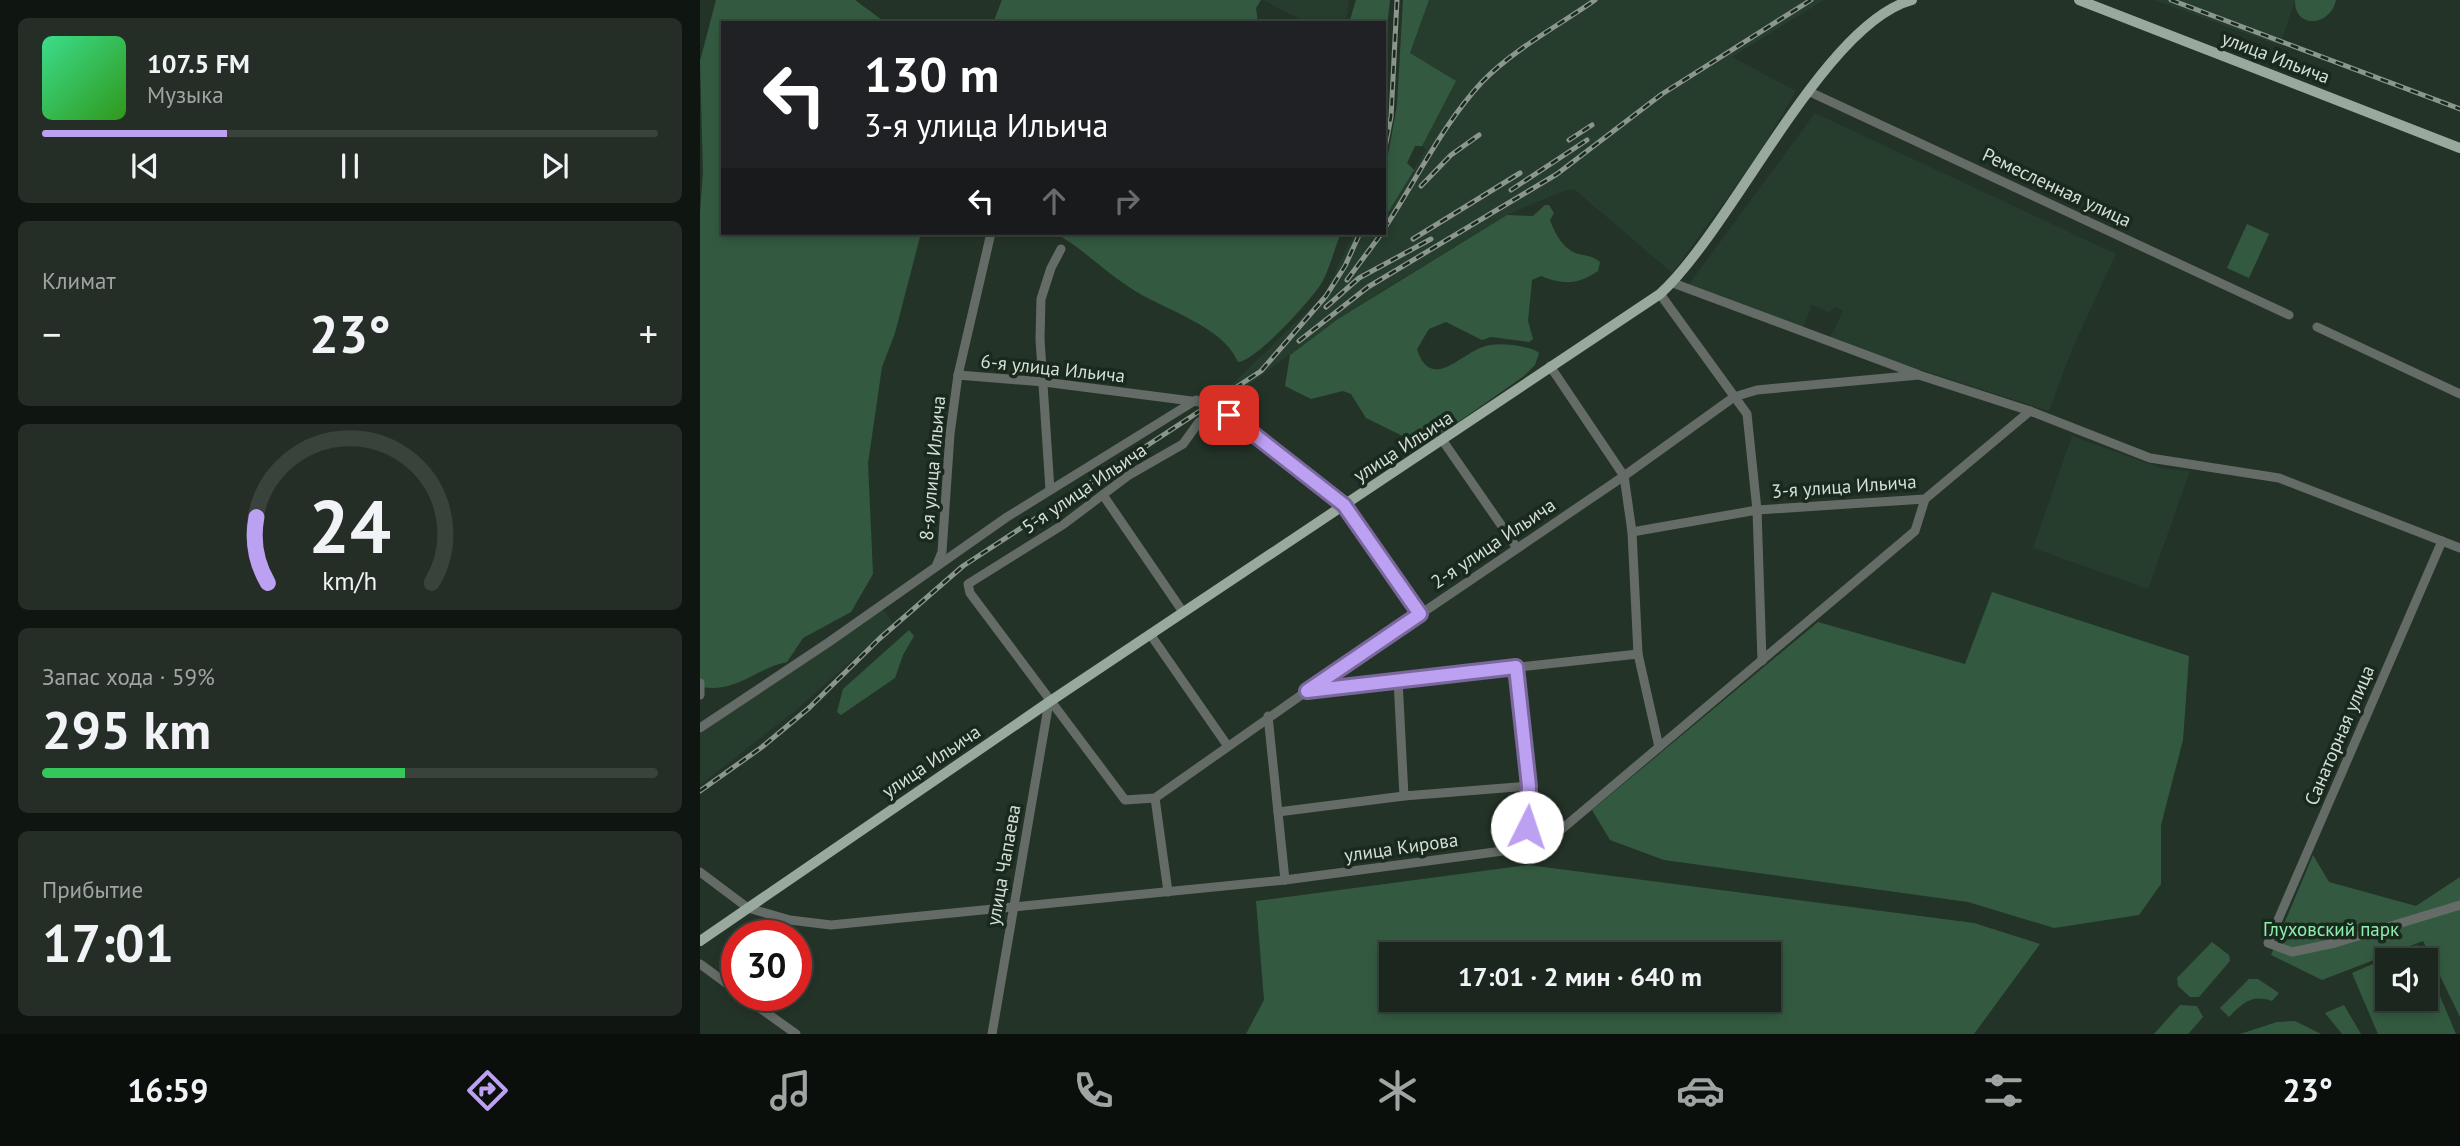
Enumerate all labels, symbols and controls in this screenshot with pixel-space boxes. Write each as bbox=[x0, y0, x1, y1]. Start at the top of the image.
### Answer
street label: улица Ильича bbox=[2219, 25, 2333, 89]
text: 130 m bbox=[864, 42, 999, 106]
text: 107.5 FM bbox=[147, 47, 250, 80]
icon: left bbox=[749, 49, 840, 140]
text: Музыка bbox=[147, 80, 224, 109]
text: 3-я улица Ильича bbox=[864, 104, 1108, 146]
street label: Ремесленная улица bbox=[1979, 142, 2135, 232]
icon: previous bbox=[126, 147, 164, 185]
icon: pause bbox=[331, 147, 369, 185]
icon: next bbox=[536, 147, 574, 185]
icon: left bbox=[962, 182, 1000, 220]
icon: ahead bbox=[1035, 182, 1073, 220]
icon: right bbox=[1108, 182, 1146, 220]
text: Климат bbox=[42, 266, 116, 295]
text: 23° bbox=[309, 300, 391, 367]
text: − bbox=[42, 309, 61, 358]
text: + bbox=[639, 309, 658, 358]
street label: 6-я улица Ильича bbox=[980, 348, 1126, 388]
pin bbox=[1199, 385, 1259, 445]
street label: 8-я улица Ильича bbox=[914, 395, 950, 541]
icon: arrive bbox=[1210, 396, 1248, 434]
street label: улица Ильича bbox=[1349, 405, 1457, 487]
street label: 5-я улица Ильича bbox=[1017, 437, 1151, 539]
street label: 3-я улица Ильича bbox=[1771, 469, 1917, 503]
text: 24 bbox=[309, 479, 391, 573]
street label: 2-я улица Ильича bbox=[1426, 492, 1560, 594]
text: km/h bbox=[323, 565, 377, 597]
street label: Санаторная улица bbox=[2299, 661, 2379, 809]
text: Запас хода · 59% bbox=[42, 662, 215, 691]
text: 295 km bbox=[42, 696, 211, 763]
street label: улица Ильича bbox=[877, 719, 985, 803]
position arrow bbox=[1490, 790, 1564, 864]
street label: улица Чапаева bbox=[981, 803, 1025, 927]
street label: улица Кирова bbox=[1343, 827, 1459, 867]
text: Прибытие bbox=[42, 875, 143, 904]
text: 17:01 bbox=[42, 909, 174, 976]
park label: Глуховский парк bbox=[2263, 917, 2399, 941]
speed limit sign: 30 bbox=[721, 920, 812, 1011]
map controls bbox=[2375, 948, 2438, 1011]
button: sound bbox=[2375, 948, 2438, 1011]
text: 17:01 · 2 мин · 640 m bbox=[1458, 960, 1702, 993]
icon: directions bbox=[463, 1066, 512, 1115]
icon: music bbox=[766, 1066, 815, 1115]
icon: phone bbox=[1069, 1066, 1118, 1115]
icon: climate bbox=[1373, 1066, 1422, 1115]
icon: car bbox=[1676, 1066, 1725, 1115]
icon: filters bbox=[1979, 1066, 2028, 1115]
text: 16:59 bbox=[127, 1069, 208, 1111]
text: 23° bbox=[2283, 1069, 2333, 1111]

